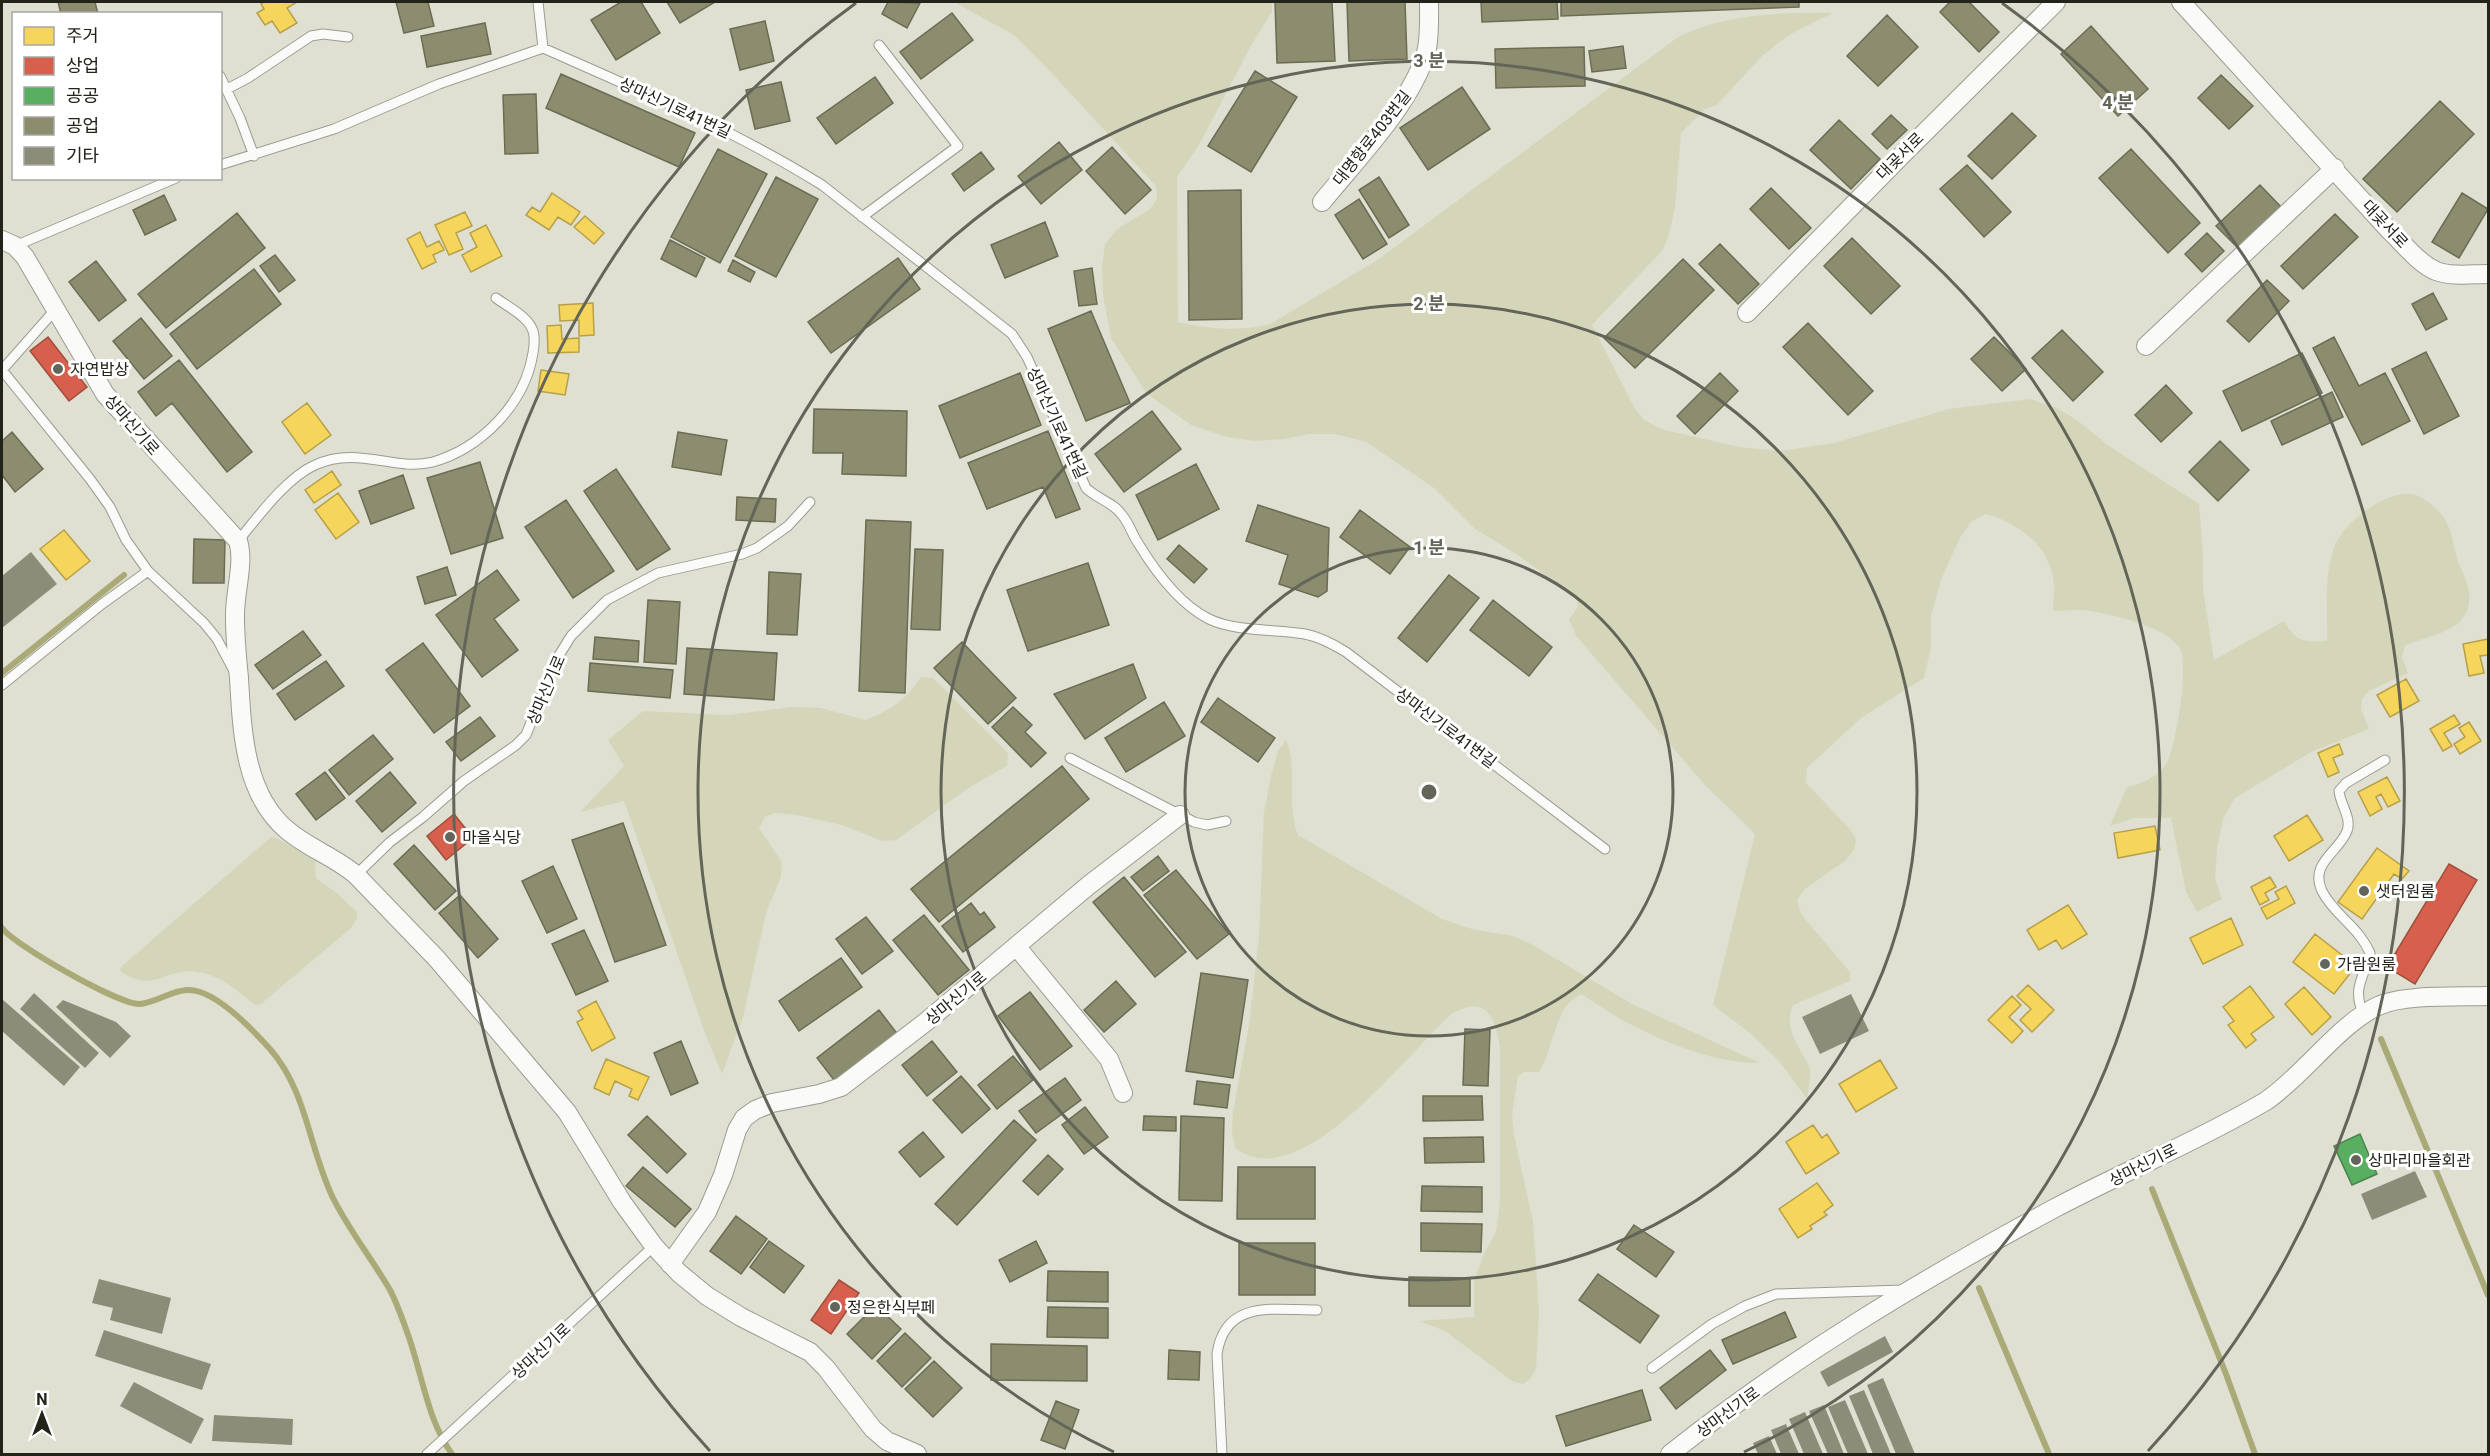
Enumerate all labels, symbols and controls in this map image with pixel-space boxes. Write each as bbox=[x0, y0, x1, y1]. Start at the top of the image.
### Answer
legend bbox=[12, 12, 222, 180]
text: 주거 bbox=[66, 25, 99, 46]
text: 3 분 bbox=[1413, 50, 1445, 71]
text: 상업 bbox=[66, 55, 99, 76]
street label: 상마신기로41번길 bbox=[616, 74, 734, 142]
text: 공공 bbox=[66, 85, 99, 106]
street label: 대명항로403번길 bbox=[1329, 87, 1415, 189]
text: 4 분 bbox=[2102, 92, 2134, 113]
text: 공업 bbox=[66, 115, 99, 136]
street label: 대곶서로 bbox=[1872, 128, 1928, 184]
text: 기타 bbox=[66, 145, 100, 166]
street label: 대곶서로 bbox=[2358, 196, 2412, 252]
text: 2 분 bbox=[1413, 293, 1445, 314]
place label: 자연밥상 bbox=[70, 360, 129, 379]
marker: 자연밥상 bbox=[51, 362, 65, 376]
street label: 상마신기로41번길 bbox=[1023, 364, 1091, 482]
street label: 상마신기로 bbox=[101, 391, 163, 459]
text: 1 분 bbox=[1413, 537, 1445, 558]
street label: 상마신기로 bbox=[523, 652, 569, 728]
street label: 상마신기로41번길 bbox=[1392, 684, 1500, 772]
centre of rings bbox=[1419, 782, 1439, 802]
place label: 마을식당 bbox=[462, 828, 521, 847]
marker: 마을식당 bbox=[443, 830, 457, 844]
place label: 샛터원룸 bbox=[2376, 882, 2435, 901]
marker: 샛터원룸 bbox=[2357, 884, 2371, 898]
place label: 가람원룸 bbox=[2337, 955, 2396, 974]
marker: 가람원룸 bbox=[2318, 957, 2332, 971]
street label: 상마신기로 bbox=[922, 967, 991, 1029]
street label: 상마신기로 bbox=[2106, 1140, 2180, 1190]
place label: 상마리마을회관 bbox=[2368, 1151, 2471, 1170]
marker: 상마리마을회관 bbox=[2349, 1153, 2363, 1167]
place label: 정은한식부페 bbox=[847, 1298, 935, 1317]
marker: 정은한식부페 bbox=[828, 1300, 842, 1314]
street label: 상마신기로 bbox=[508, 1319, 575, 1383]
street label: 상마신기로 bbox=[1693, 1383, 1764, 1441]
north arrow bbox=[12, 1384, 72, 1444]
text: N bbox=[36, 1390, 48, 1409]

